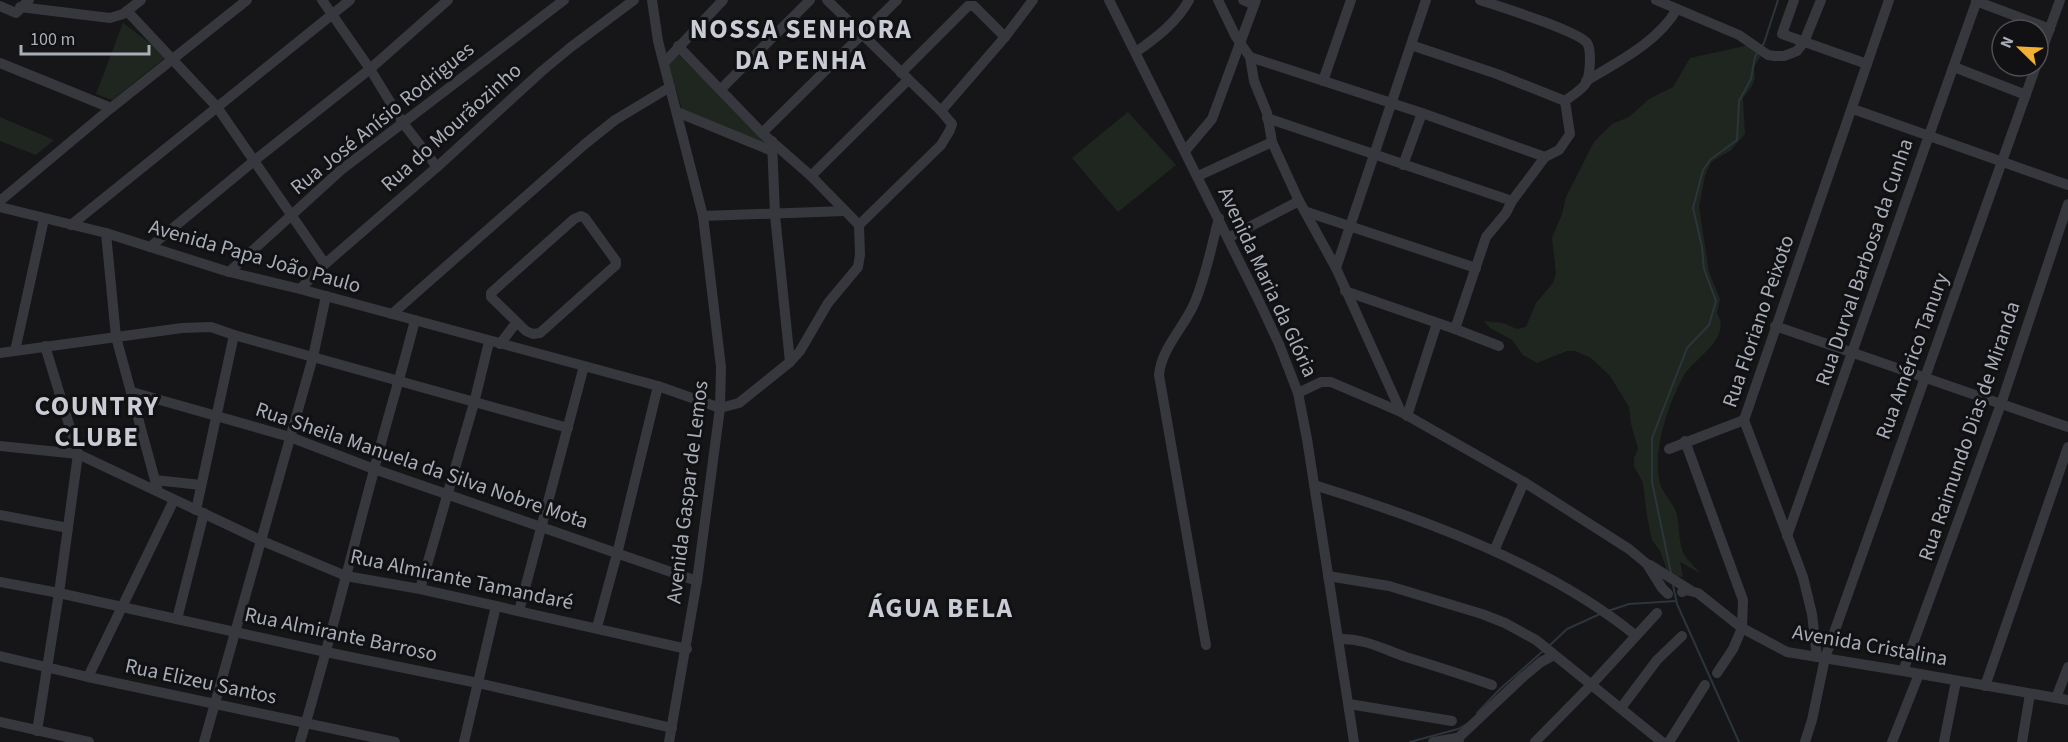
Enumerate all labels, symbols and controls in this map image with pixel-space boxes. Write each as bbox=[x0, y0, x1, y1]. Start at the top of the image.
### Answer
district label: NOSSA SENHORA DA PENHA bbox=[690, 10, 912, 80]
scale bar bbox=[21, 18, 148, 56]
north arrow bbox=[1990, 18, 2050, 78]
text: 100 m bbox=[30, 27, 75, 52]
text: N bbox=[1995, 33, 2019, 52]
street label: Rua José Anísio Rodrigues bbox=[284, 34, 481, 202]
street label: Rua do Mourãozinho bbox=[374, 55, 528, 199]
street label: Rua Durval Barbosa da Cunha bbox=[1808, 134, 1920, 390]
street label: Avenida Maria da Glória bbox=[1211, 182, 1325, 382]
street label: Avenida Papa João Paulo bbox=[145, 211, 365, 301]
street label: Rua Floriano Peixoto bbox=[1714, 231, 1802, 411]
street label: Rua Américo Tanury bbox=[1868, 268, 1956, 444]
street label: Rua Raimundo Dias de Miranda bbox=[1910, 297, 2028, 565]
street label: Avenida Gaspar de Lemos bbox=[658, 379, 716, 605]
district label: COUNTRY CLUBE bbox=[35, 387, 159, 457]
street label: Rua Sheila Manuela da Silva Nobre Mota bbox=[252, 394, 592, 536]
street label: Rua Almirante Tamandaré bbox=[348, 541, 576, 617]
district label: ÁGUA BELA bbox=[868, 589, 1013, 628]
street label: Rua Almirante Barroso bbox=[242, 599, 440, 669]
street label: Avenida Cristalina bbox=[1790, 617, 1950, 673]
street label: Rua Elizeu Santos bbox=[122, 650, 280, 712]

